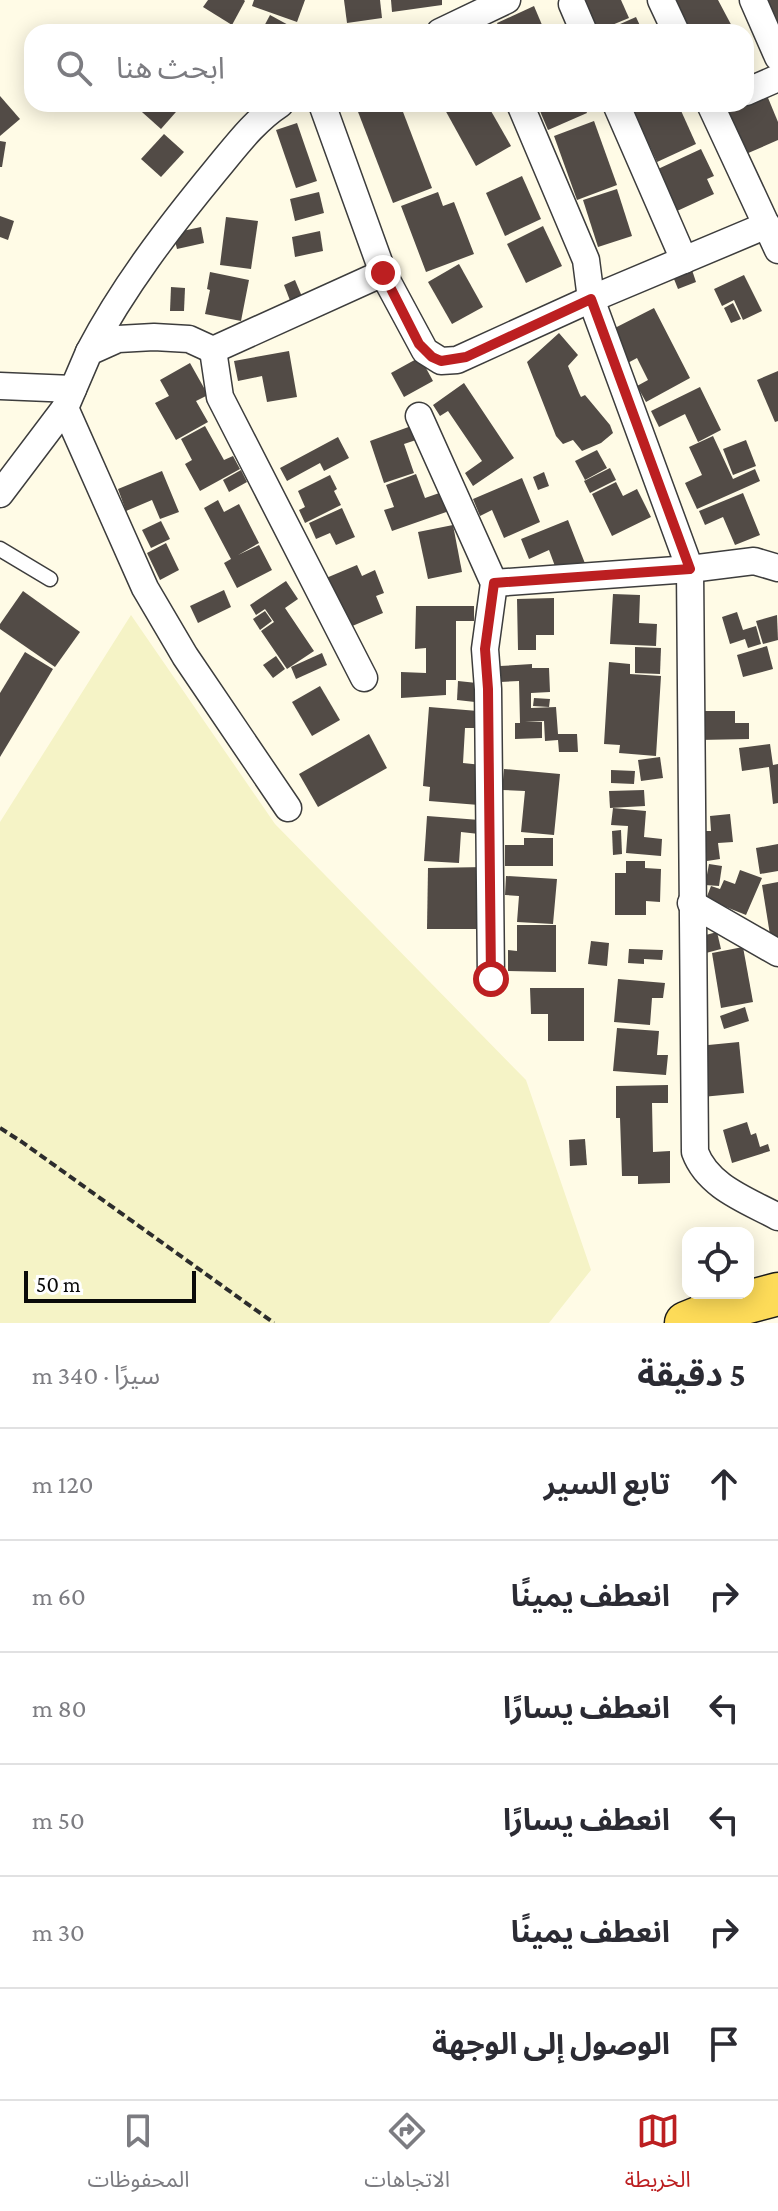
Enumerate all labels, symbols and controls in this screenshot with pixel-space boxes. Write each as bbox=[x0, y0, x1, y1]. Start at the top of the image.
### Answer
search box bbox=[24, 24, 754, 112]
icon: search bbox=[52, 46, 96, 90]
text: ابحث هنا bbox=[116, 51, 225, 84]
route end bbox=[365, 255, 401, 291]
route start bbox=[473, 961, 509, 997]
map controls bbox=[682, 1227, 754, 1299]
button: locate bbox=[682, 1227, 754, 1299]
scale bar bbox=[24, 1267, 196, 1303]
text: 50 m bbox=[36, 1272, 81, 1297]
text: 5 دقيقة bbox=[637, 1356, 746, 1393]
text: سيرًا · 340 m bbox=[32, 1361, 160, 1390]
icon: ahead bbox=[702, 1462, 746, 1506]
text: تابع السير bbox=[544, 1467, 670, 1500]
text: 120 m bbox=[32, 1470, 94, 1499]
icon: right bbox=[702, 1574, 746, 1618]
text: انعطف يمينًا bbox=[511, 1579, 670, 1612]
text: 60 m bbox=[32, 1582, 86, 1611]
icon: left bbox=[702, 1686, 746, 1730]
text: انعطف يسارًا bbox=[503, 1691, 670, 1724]
text: 80 m bbox=[32, 1694, 86, 1723]
icon: left bbox=[702, 1798, 746, 1842]
text: انعطف يسارًا bbox=[503, 1803, 670, 1836]
text: 50 m bbox=[32, 1806, 85, 1835]
icon: right bbox=[702, 1910, 746, 1954]
text: انعطف يمينًا bbox=[511, 1915, 670, 1948]
text: 30 m bbox=[32, 1918, 85, 1947]
icon: arrive bbox=[702, 2022, 746, 2066]
text: الوصول إلى الوجهة bbox=[432, 2027, 670, 2060]
tab: المحفوظات bbox=[87, 2109, 189, 2203]
tab: الاتجاهات bbox=[364, 2109, 450, 2203]
tab: الخريطة bbox=[625, 2109, 691, 2203]

